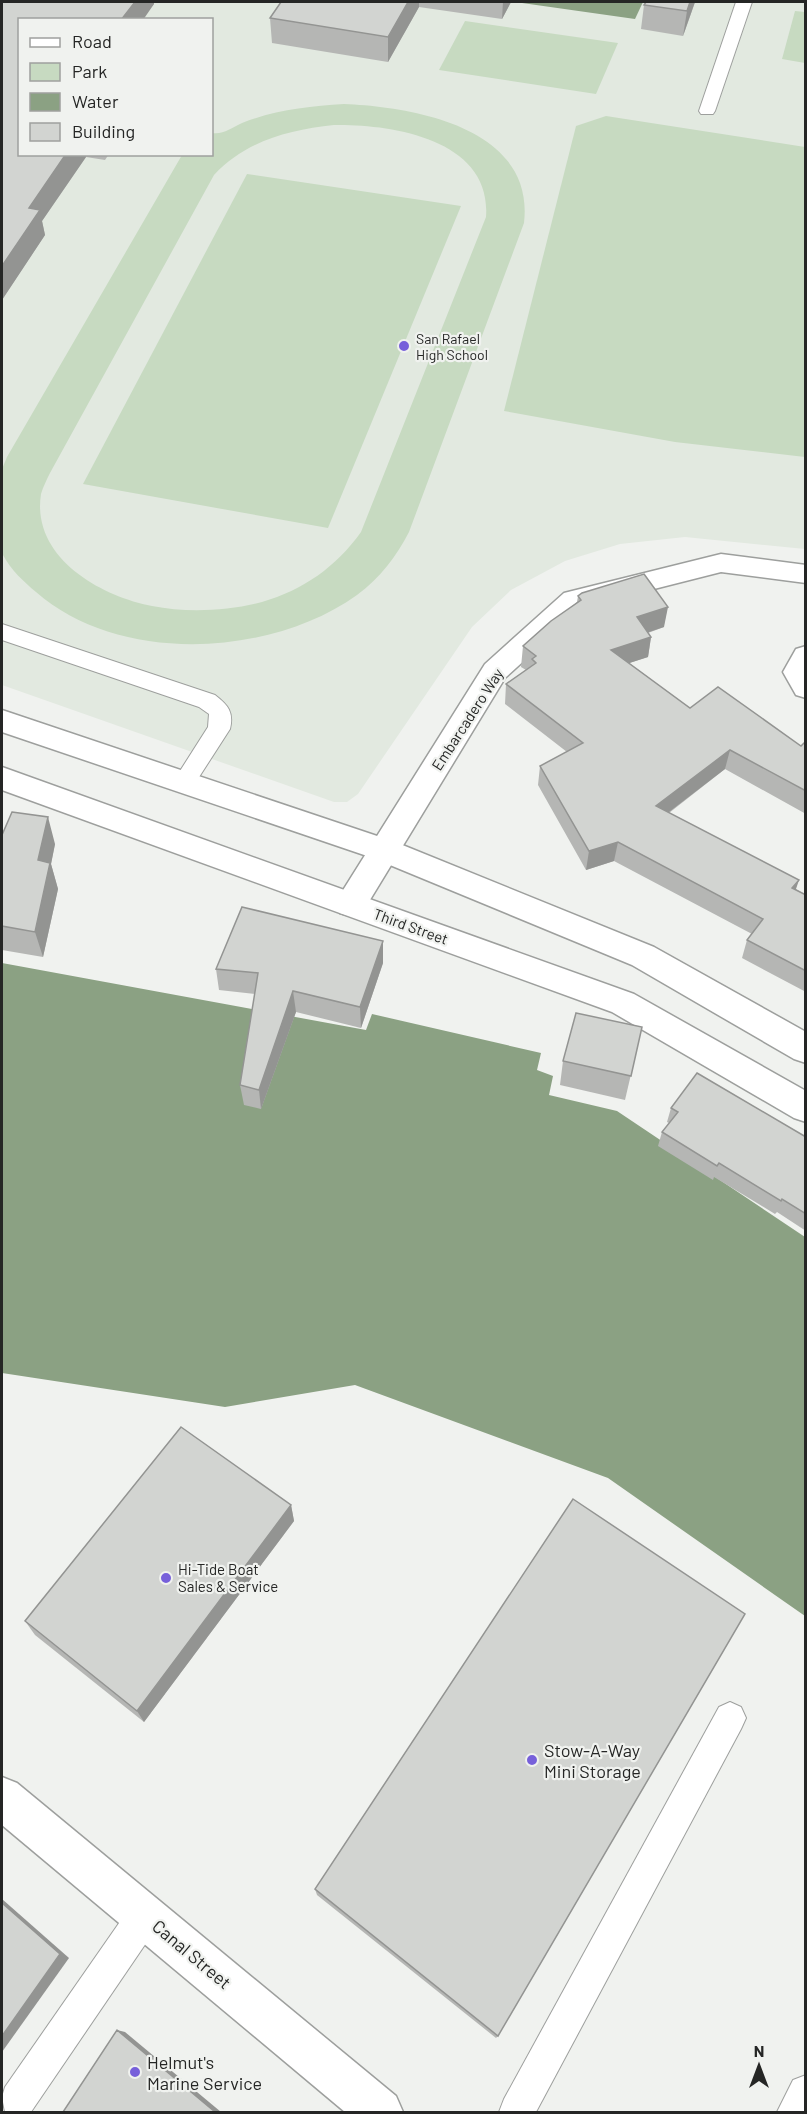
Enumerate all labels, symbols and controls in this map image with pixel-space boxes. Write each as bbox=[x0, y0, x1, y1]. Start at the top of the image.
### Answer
legend bbox=[18, 18, 213, 156]
text: Road bbox=[72, 30, 112, 52]
text: Park bbox=[72, 60, 107, 82]
text: Water bbox=[72, 90, 119, 112]
text: Building bbox=[72, 120, 135, 142]
place label: San Rafael High School bbox=[416, 330, 488, 363]
marker: San Rafael High School bbox=[397, 339, 411, 353]
street label: Embarcadero Way bbox=[427, 665, 507, 773]
street label: Third Street bbox=[371, 904, 451, 948]
place label: Hi-Tide Boat Sales & Service bbox=[178, 1560, 278, 1595]
marker: Hi-Tide Boat Sales & Service bbox=[159, 1571, 173, 1585]
place label: Stow-A-Way Mini Storage bbox=[544, 1739, 641, 1782]
marker: Stow-A-Way Mini Storage bbox=[525, 1753, 539, 1767]
street label: Canal Street bbox=[148, 1915, 236, 1993]
north arrow bbox=[729, 2036, 789, 2096]
text: N bbox=[754, 2041, 764, 2060]
place label: Helmut's Marine Service bbox=[147, 2051, 262, 2094]
marker: Helmut's Marine Service bbox=[128, 2065, 142, 2079]

